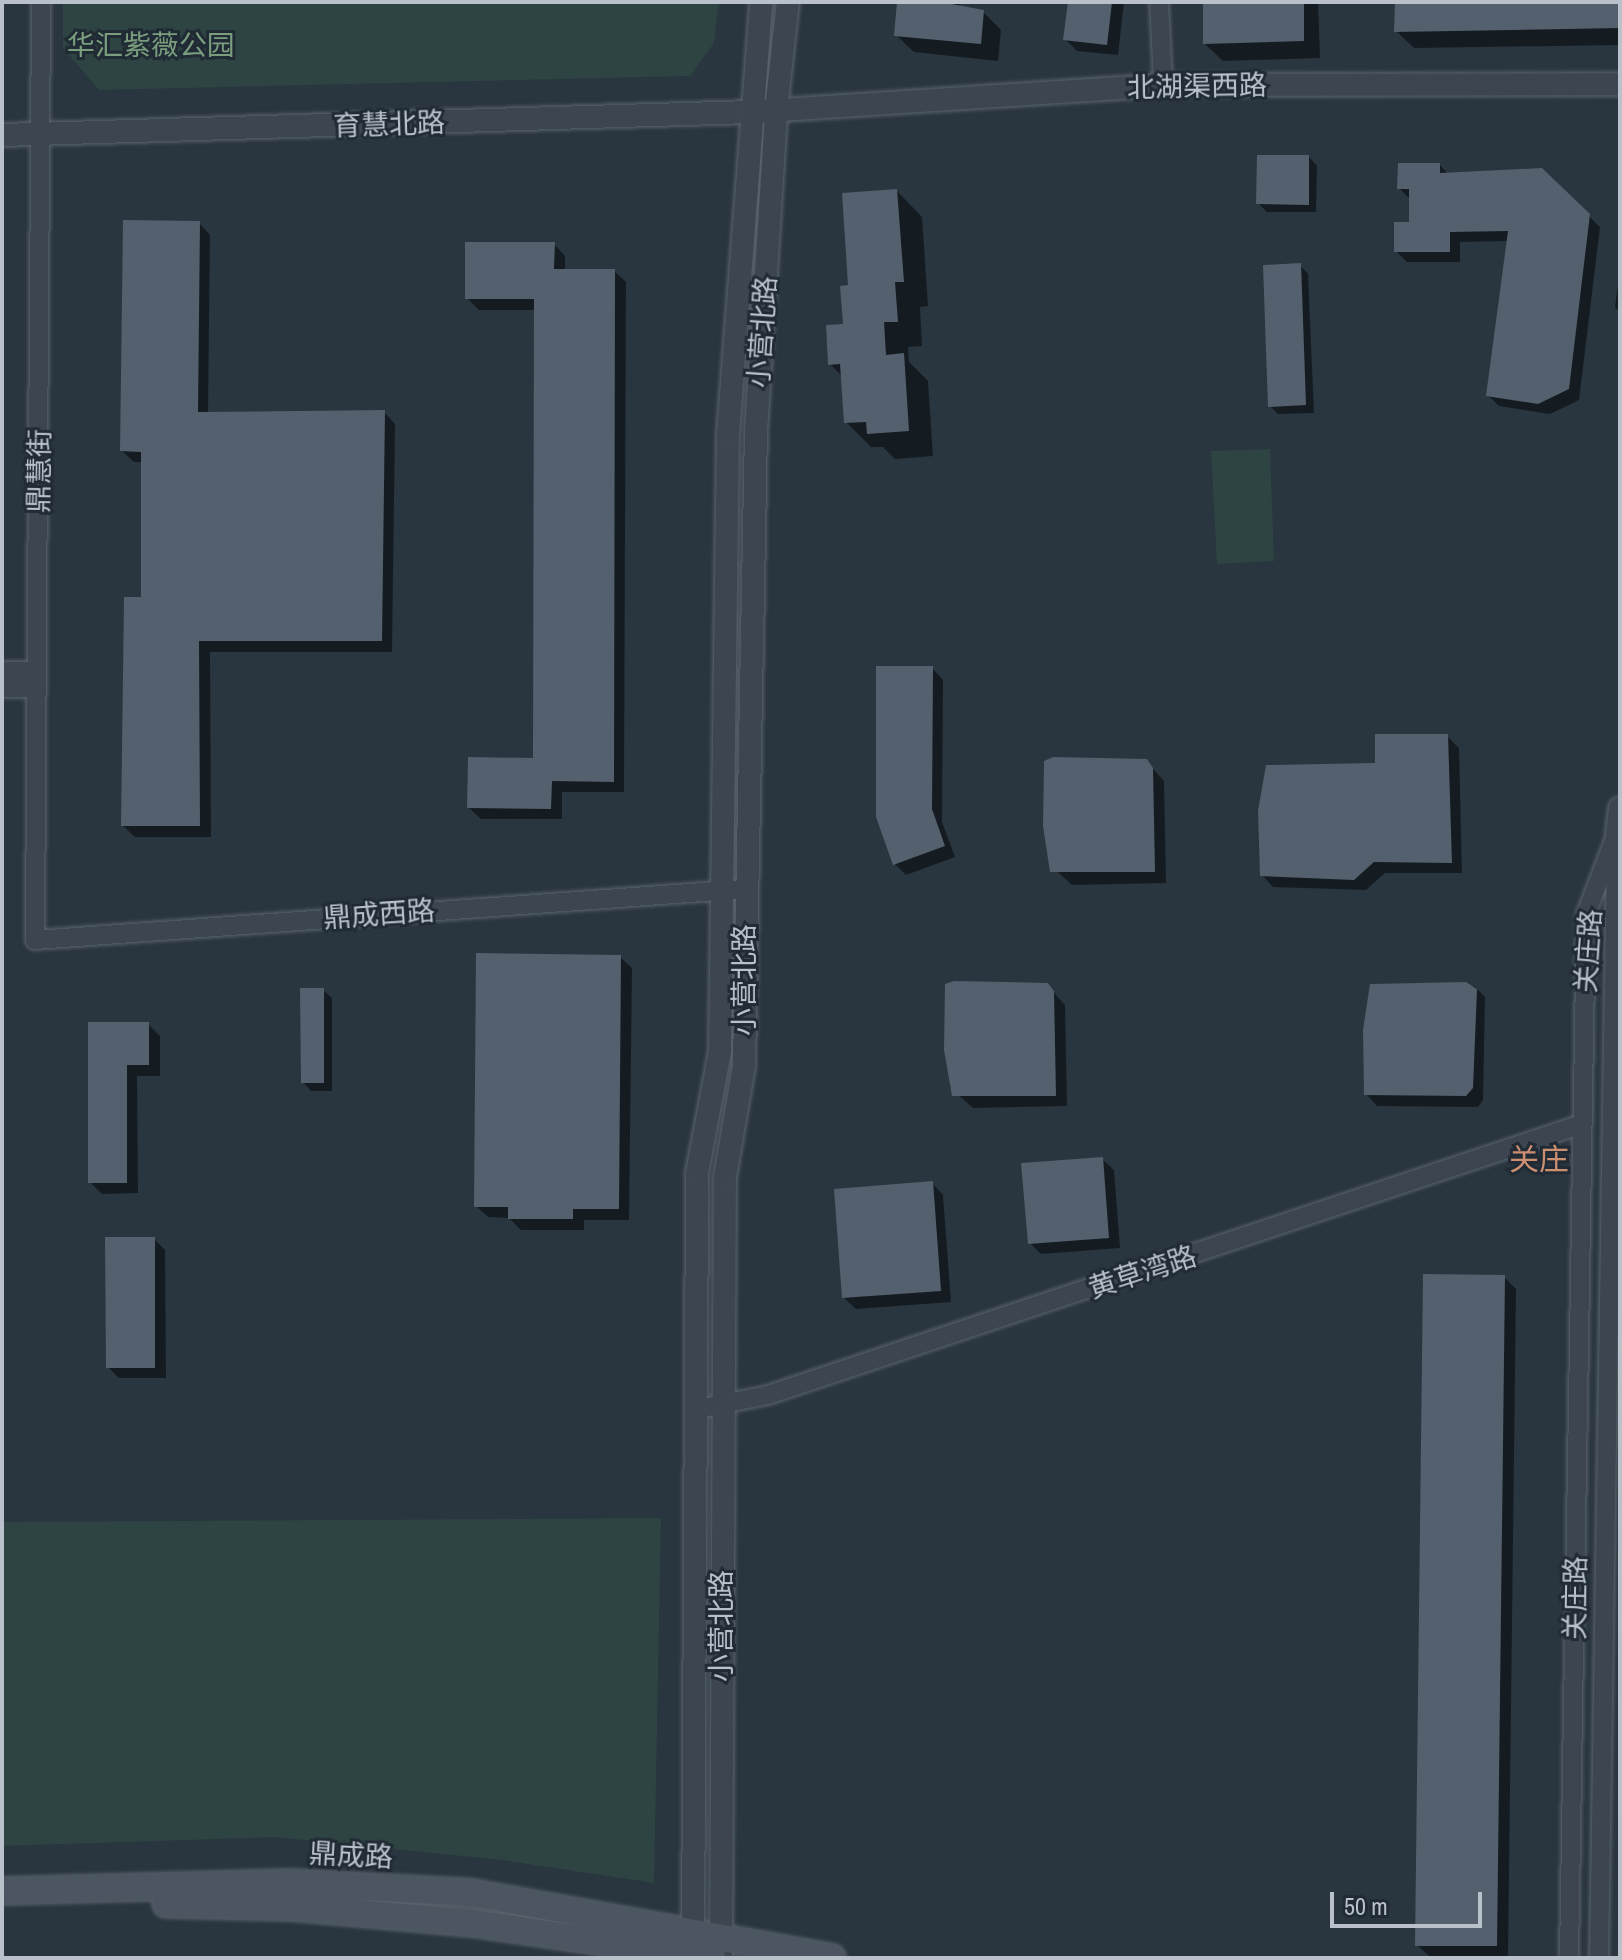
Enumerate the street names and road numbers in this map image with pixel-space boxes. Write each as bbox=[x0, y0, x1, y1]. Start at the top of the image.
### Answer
street label: 北湖渠西路 bbox=[1127, 68, 1267, 104]
street label: 育慧北路 bbox=[332, 105, 446, 143]
street label: 小营北路 bbox=[741, 275, 783, 389]
street label: 鼎慧街 bbox=[21, 429, 57, 513]
street label: 鼎成西路 bbox=[322, 893, 436, 935]
street label: 关庄路 bbox=[1568, 908, 1608, 994]
street label: 小营北路 bbox=[727, 924, 761, 1036]
street label: 黄草湾路 bbox=[1084, 1239, 1200, 1305]
street label: 关庄路 bbox=[1557, 1556, 1593, 1640]
street label: 小营北路 bbox=[704, 1570, 738, 1682]
street label: 鼎成路 bbox=[308, 1836, 394, 1874]

